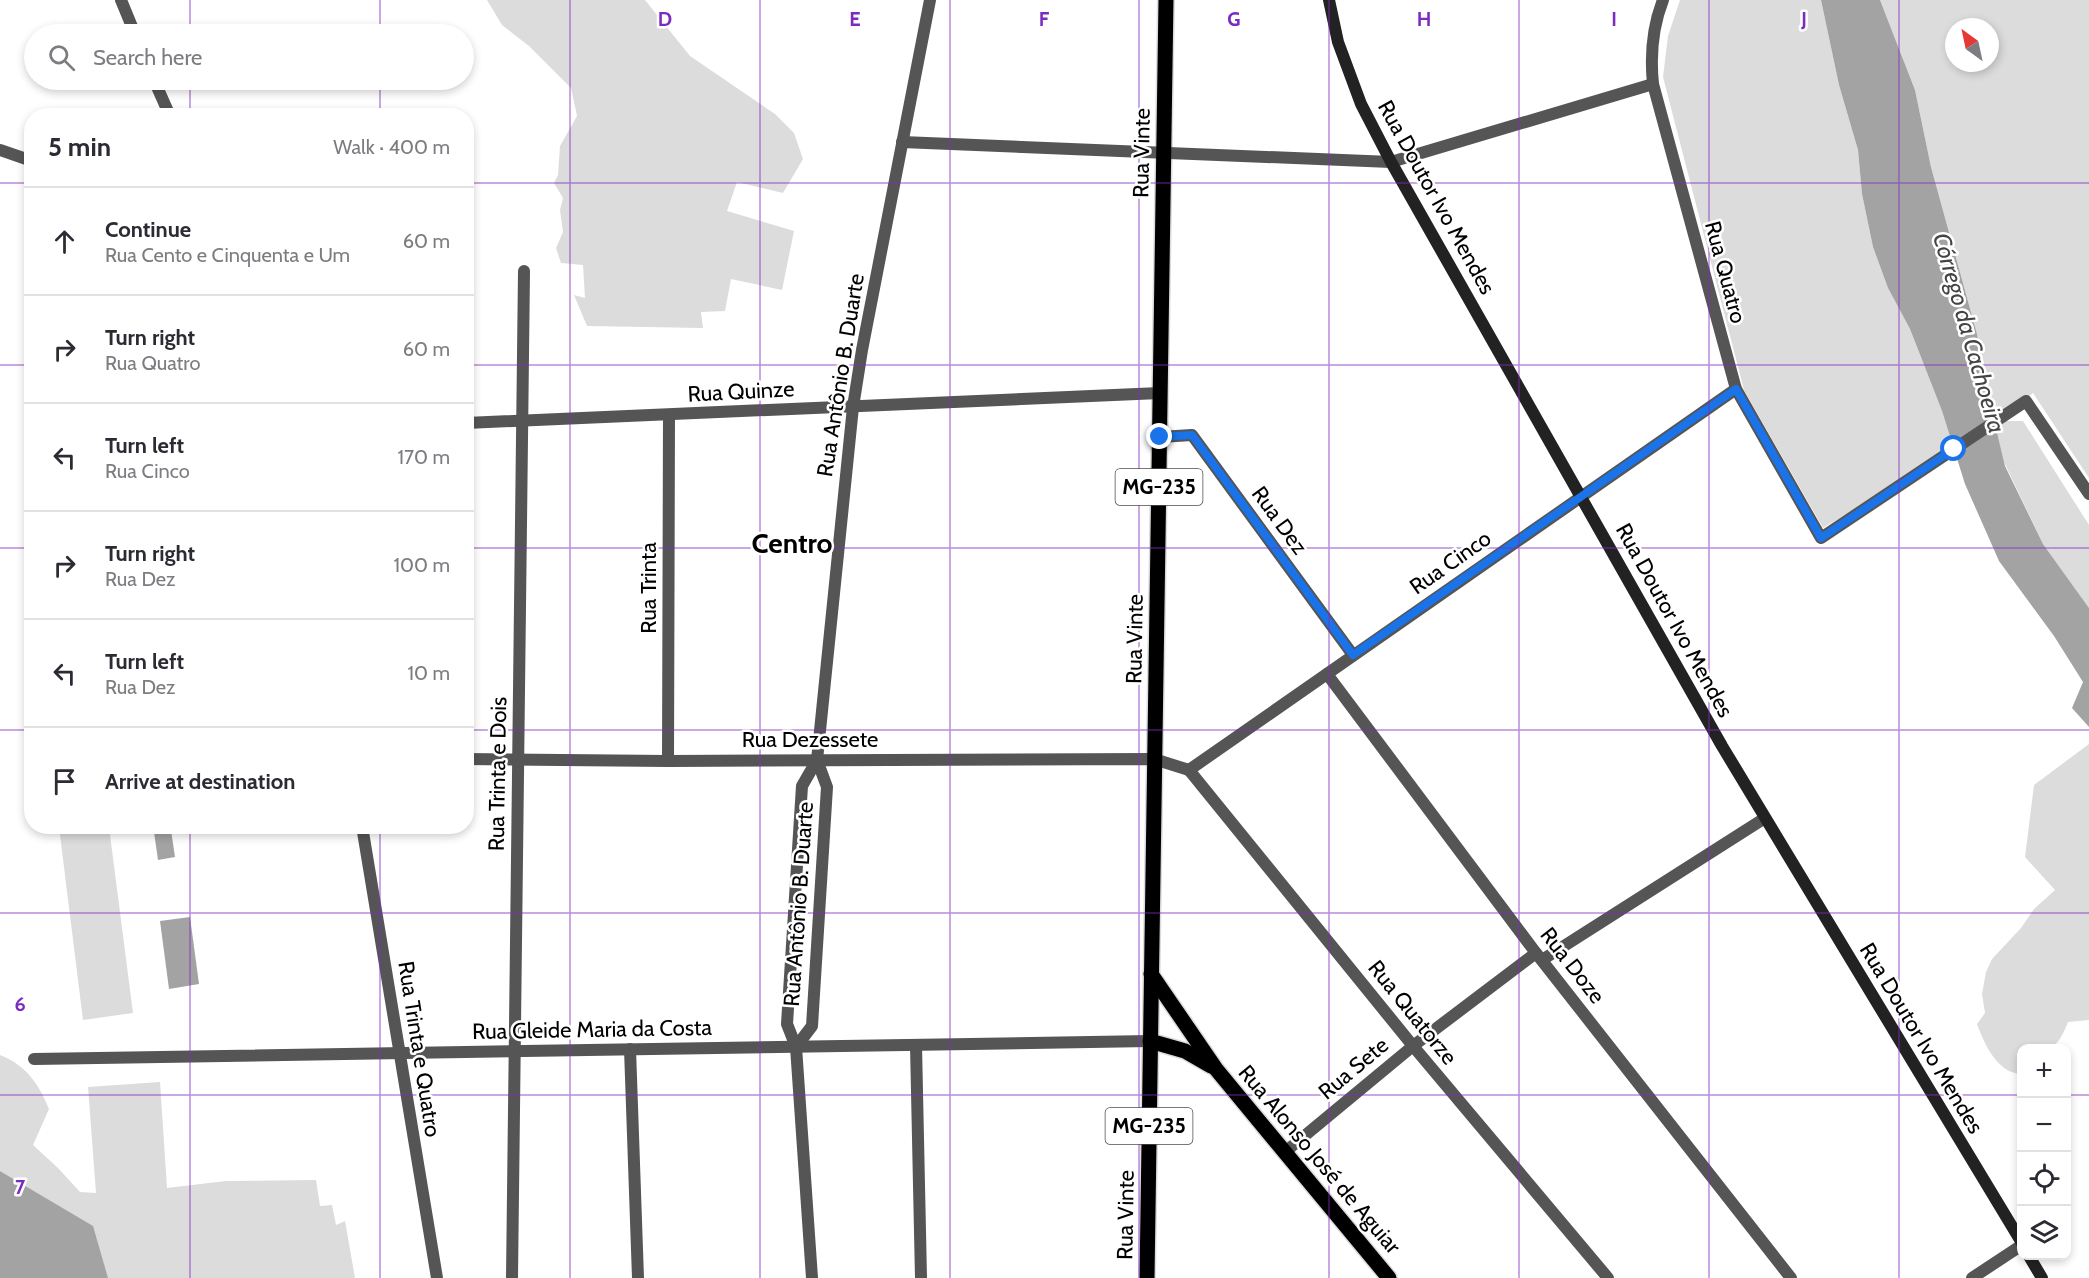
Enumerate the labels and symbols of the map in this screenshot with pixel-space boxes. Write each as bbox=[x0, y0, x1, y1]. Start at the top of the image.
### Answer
text: D bbox=[658, 7, 672, 31]
text: E bbox=[849, 7, 861, 31]
text: F bbox=[1039, 7, 1050, 31]
text: G bbox=[1227, 7, 1241, 31]
text: H bbox=[1417, 7, 1431, 31]
text: I bbox=[1611, 7, 1617, 31]
text: J bbox=[1800, 7, 1807, 31]
north arrow bbox=[1945, 18, 1999, 72]
street label: Rua Doutor Ivo Mendes bbox=[1372, 95, 1501, 299]
street label: Rua Vinte bbox=[1127, 108, 1156, 198]
street label: Rua Quatro bbox=[1699, 218, 1752, 326]
water label: Córrego da Cachoeira bbox=[1927, 229, 2012, 436]
street label: Rua Antônio B. Duarte bbox=[811, 272, 870, 479]
street label: Rua Quinze bbox=[687, 375, 795, 408]
route end bbox=[1146, 423, 1172, 449]
route start bbox=[1940, 435, 1966, 461]
road number: MG-235 bbox=[1116, 469, 1202, 505]
street label: Rua Dez bbox=[1246, 481, 1313, 560]
street label: Rua Doutor Ivo Mendes bbox=[1610, 518, 1739, 722]
street label: Rua Cinco bbox=[1404, 525, 1496, 600]
district label: Centro bbox=[751, 526, 833, 560]
street label: Rua Trinta bbox=[635, 542, 662, 634]
street label: Rua Vinte bbox=[1120, 594, 1149, 684]
street label: Rua Trinta e Dois bbox=[483, 697, 512, 851]
street label: Rua Dezessete bbox=[742, 726, 878, 753]
street label: Rua Antônio B. Duarte bbox=[778, 801, 819, 1007]
street label: Rua Doze bbox=[1535, 922, 1611, 1009]
street label: Rua Doutor Ivo Mendes bbox=[1854, 938, 1989, 1139]
street label: Rua Quatorze bbox=[1362, 955, 1463, 1070]
street label: Rua Trinta e Quatro bbox=[392, 959, 447, 1139]
text: 6 bbox=[14, 992, 26, 1016]
street label: Rua Gleide Maria da Costa bbox=[472, 1014, 713, 1045]
street label: Rua Sete bbox=[1313, 1031, 1394, 1105]
street label: Rua Alonso José de Aguiar bbox=[1233, 1059, 1407, 1259]
road number: MG-235 bbox=[1106, 1108, 1192, 1144]
street label: Rua Vinte bbox=[1111, 1170, 1140, 1260]
text: 7 bbox=[15, 1175, 26, 1199]

